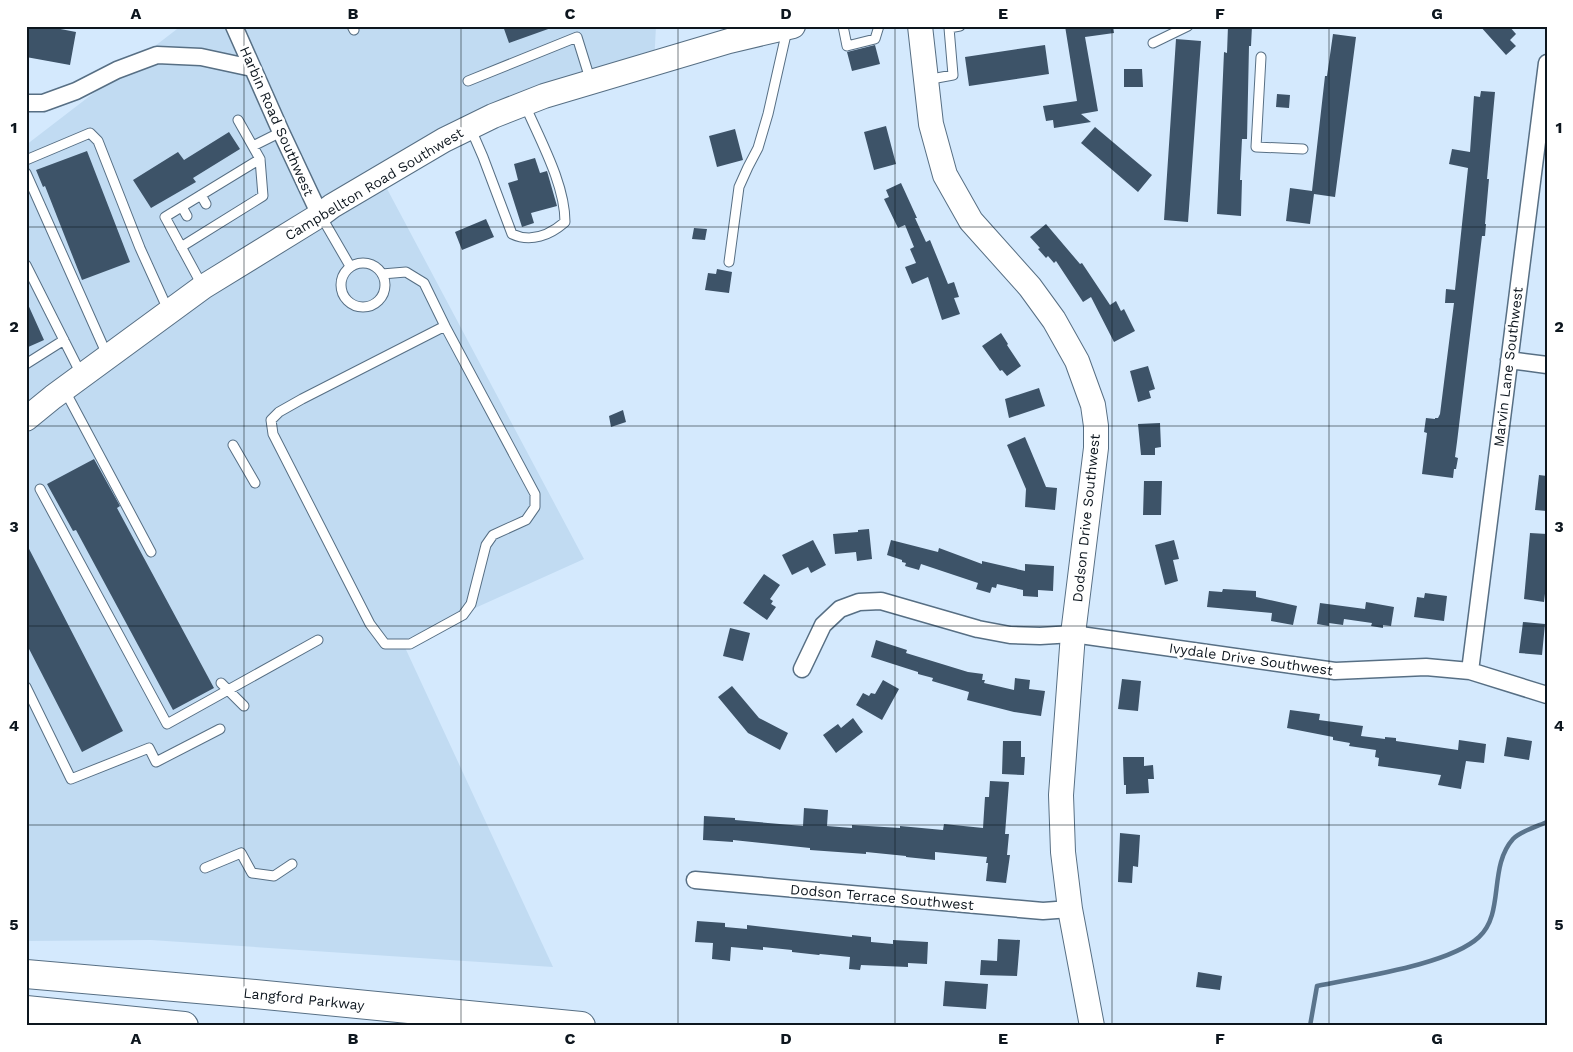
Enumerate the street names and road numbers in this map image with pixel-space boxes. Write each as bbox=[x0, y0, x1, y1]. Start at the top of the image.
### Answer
street label: Harbin Road Southwest bbox=[237, 44, 317, 198]
street label: Campbellton Road Southwest bbox=[282, 124, 466, 244]
street label: Marvin Lane Southwest bbox=[1490, 286, 1526, 448]
street label: Dodson Drive Southwest bbox=[1069, 433, 1103, 603]
street label: Ivydale Drive Southwest bbox=[1168, 640, 1334, 678]
street label: Dodson Terrace Southwest bbox=[790, 881, 975, 913]
street label: Langford Parkway bbox=[243, 985, 366, 1013]

